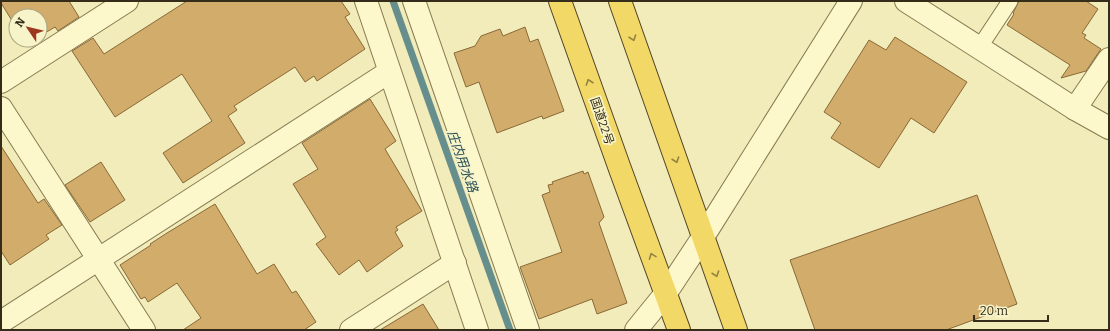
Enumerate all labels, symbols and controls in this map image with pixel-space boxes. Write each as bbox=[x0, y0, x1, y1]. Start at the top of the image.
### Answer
north arrow bbox=[8, 8, 48, 48]
text: N bbox=[12, 15, 28, 30]
one-way arrow bbox=[628, 34, 637, 41]
one-way arrow bbox=[585, 78, 593, 85]
street label: 国道22号 bbox=[587, 96, 617, 146]
water label: 庄内用水路 bbox=[444, 128, 481, 195]
one-way arrow bbox=[671, 157, 680, 164]
one-way arrow bbox=[649, 253, 657, 260]
one-way arrow bbox=[711, 271, 720, 278]
scale bar bbox=[974, 297, 1048, 323]
text: 20 m bbox=[980, 304, 1009, 318]

